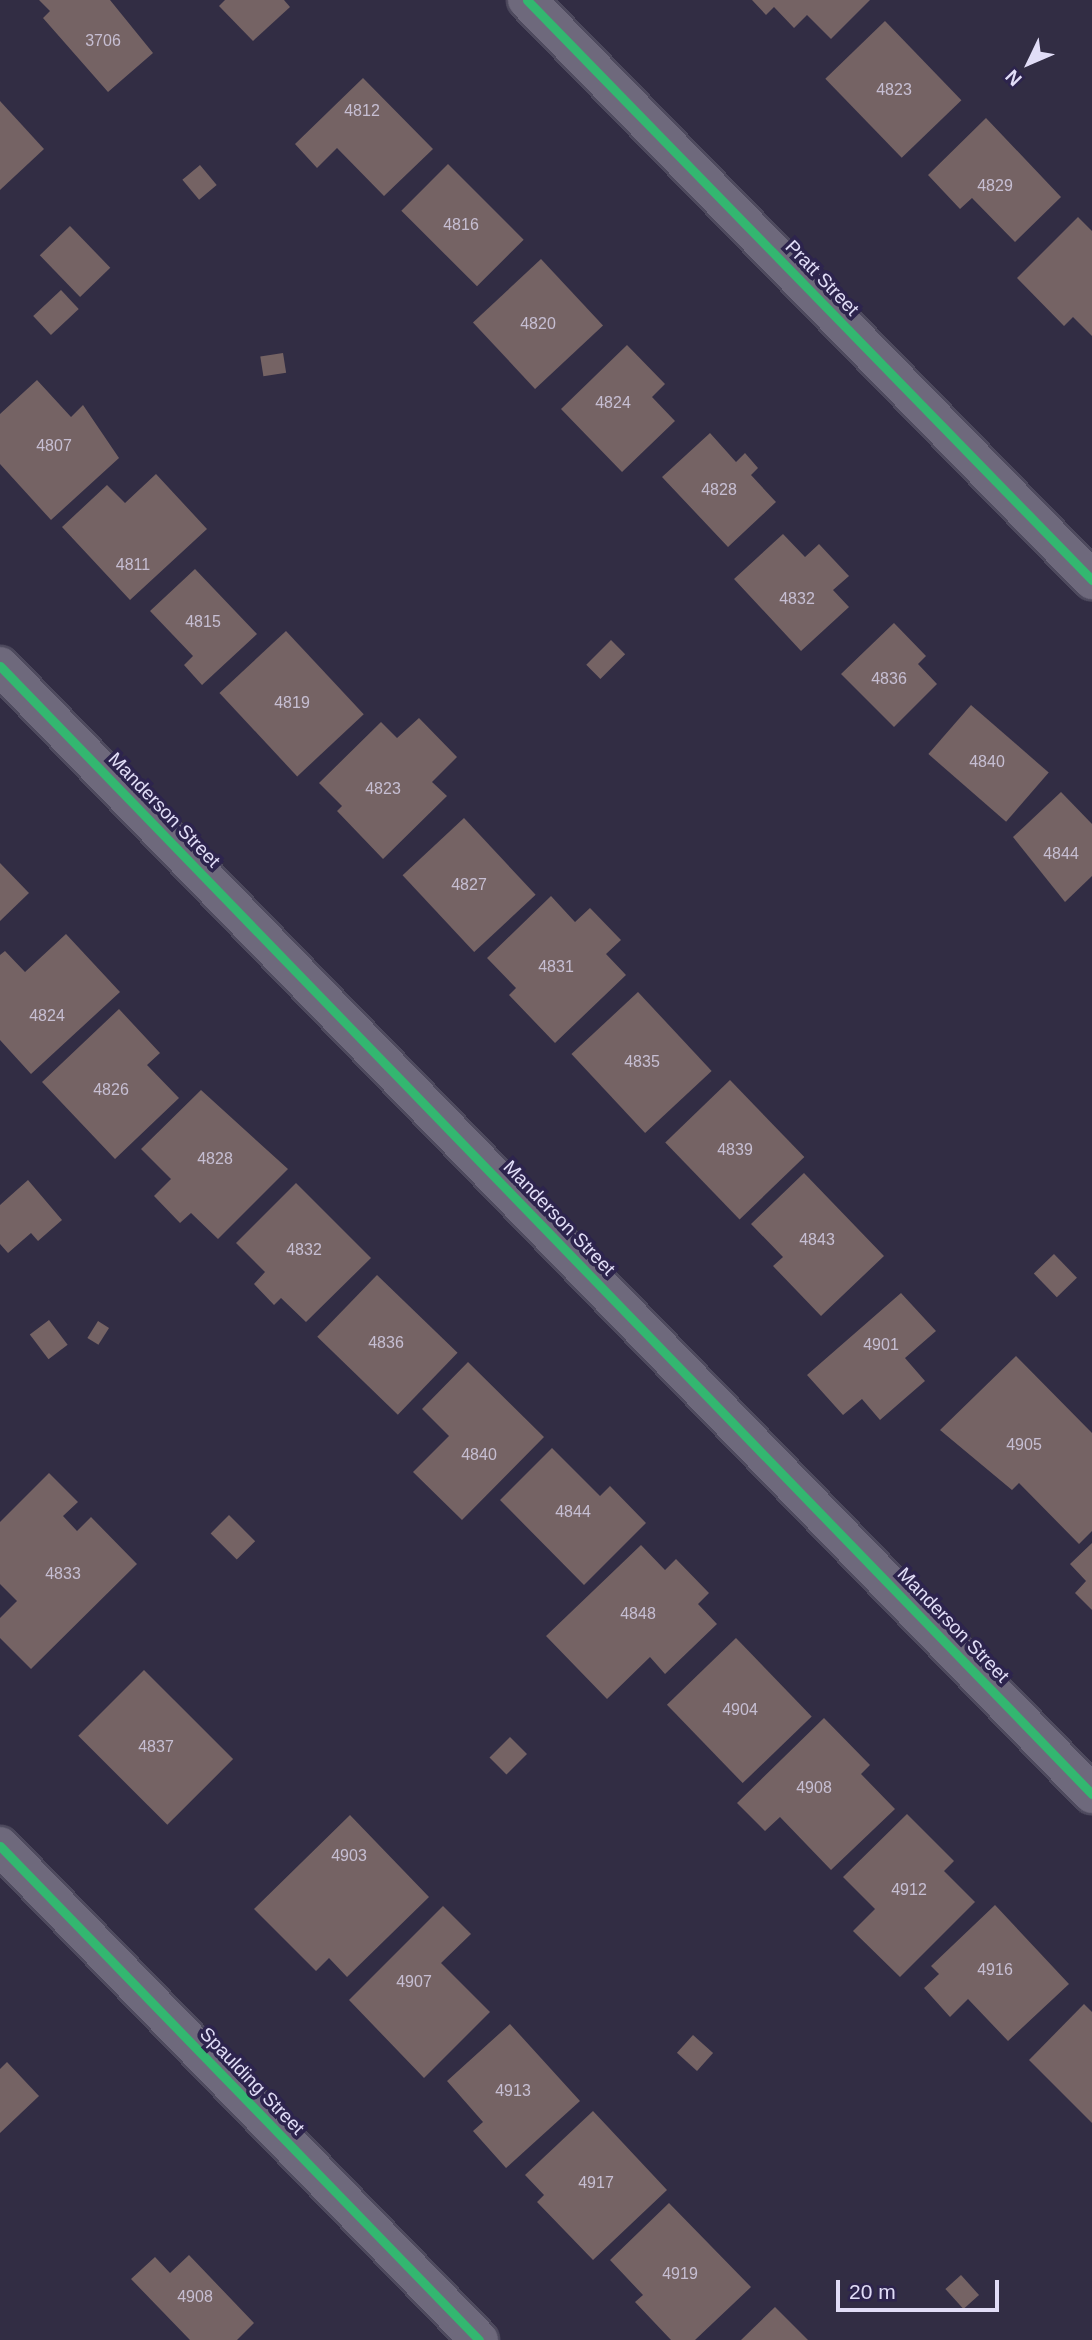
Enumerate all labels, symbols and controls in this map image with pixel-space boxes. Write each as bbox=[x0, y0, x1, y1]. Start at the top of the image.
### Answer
north arrow bbox=[994, 28, 1064, 98]
house number: 3706 bbox=[85, 31, 121, 51]
text: N bbox=[1001, 66, 1026, 90]
house number: 4823 bbox=[876, 80, 912, 100]
house number: 4812 bbox=[344, 101, 380, 121]
house number: 4829 bbox=[977, 176, 1013, 196]
house number: 4816 bbox=[443, 215, 479, 235]
street label: Pratt Street bbox=[780, 236, 864, 320]
house number: 4820 bbox=[520, 314, 556, 334]
house number: 4824 bbox=[595, 393, 631, 413]
house number: 4807 bbox=[36, 436, 72, 456]
house number: 4828 bbox=[701, 480, 737, 500]
house number: 4811 bbox=[116, 555, 150, 575]
house number: 4832 bbox=[779, 589, 815, 609]
house number: 4815 bbox=[185, 612, 221, 632]
house number: 4836 bbox=[871, 669, 907, 689]
house number: 4819 bbox=[274, 693, 310, 713]
street label: Manderson Street bbox=[103, 748, 225, 872]
house number: 4840 bbox=[969, 752, 1005, 772]
house number: 4823 bbox=[365, 779, 401, 799]
house number: 4844 bbox=[1043, 844, 1079, 864]
house number: 4827 bbox=[451, 875, 487, 895]
house number: 4831 bbox=[538, 957, 574, 977]
house number: 4824 bbox=[29, 1006, 65, 1026]
house number: 4835 bbox=[624, 1052, 660, 1072]
house number: 4826 bbox=[93, 1080, 129, 1100]
house number: 4839 bbox=[717, 1140, 753, 1160]
house number: 4828 bbox=[197, 1149, 233, 1169]
street label: Manderson Street bbox=[498, 1156, 620, 1280]
house number: 4843 bbox=[799, 1230, 835, 1250]
house number: 4832 bbox=[286, 1240, 322, 1260]
house number: 4836 bbox=[368, 1333, 404, 1353]
house number: 4901 bbox=[863, 1335, 899, 1355]
house number: 4905 bbox=[1006, 1435, 1042, 1455]
house number: 4840 bbox=[461, 1445, 497, 1465]
house number: 4844 bbox=[555, 1502, 591, 1522]
street label: Manderson Street bbox=[892, 1563, 1014, 1687]
house number: 4833 bbox=[45, 1564, 81, 1584]
house number: 4848 bbox=[620, 1604, 656, 1624]
house number: 4904 bbox=[722, 1700, 758, 1720]
house number: 4837 bbox=[138, 1737, 174, 1757]
house number: 4908 bbox=[796, 1778, 832, 1798]
house number: 4903 bbox=[331, 1846, 367, 1866]
house number: 4912 bbox=[891, 1880, 927, 1900]
house number: 4916 bbox=[977, 1960, 1013, 1980]
house number: 4907 bbox=[396, 1972, 432, 1992]
street label: Spaulding Street bbox=[195, 2023, 309, 2139]
house number: 4913 bbox=[495, 2081, 531, 2101]
house number: 4917 bbox=[578, 2173, 614, 2193]
house number: 4919 bbox=[662, 2264, 698, 2284]
scale bar bbox=[840, 2266, 1003, 2310]
text: 20 m bbox=[849, 2280, 896, 2303]
house number: 4908 bbox=[177, 2287, 213, 2307]

